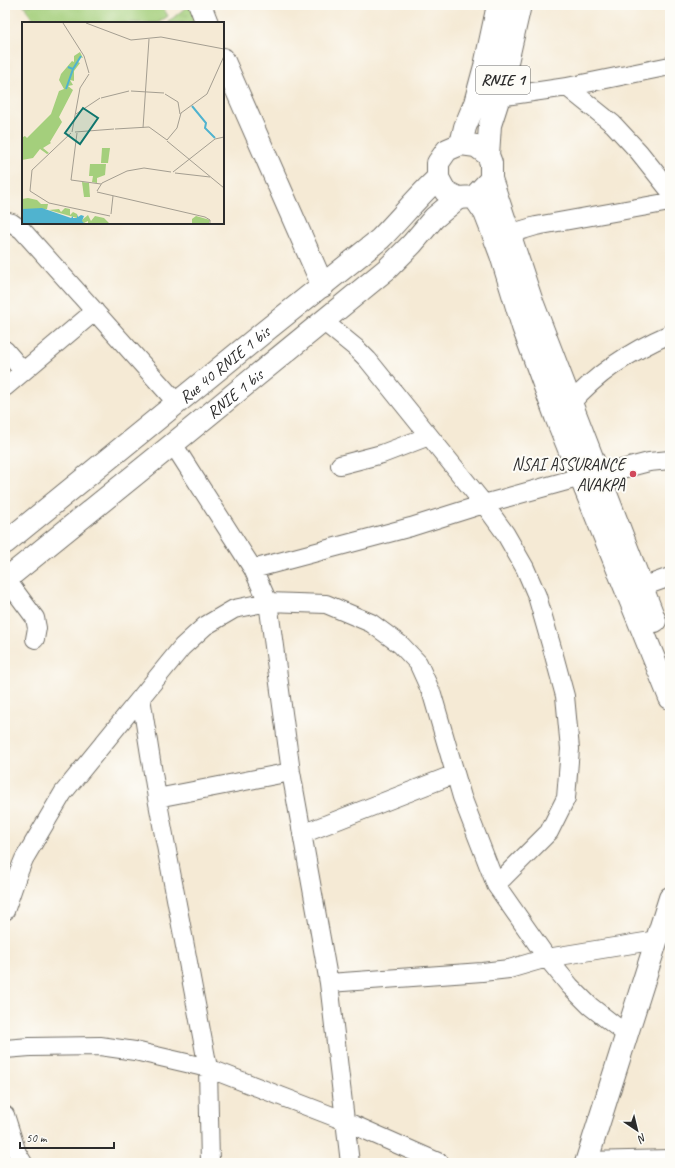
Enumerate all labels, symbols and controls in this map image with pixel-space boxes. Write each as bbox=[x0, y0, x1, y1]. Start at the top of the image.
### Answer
inset map bbox=[22, 22, 224, 224]
road number: RNIE 1 bbox=[476, 66, 530, 94]
street label: Rue 40 RNIE 1 bis bbox=[176, 321, 274, 407]
street label: RNIE 1 bis bbox=[203, 364, 267, 422]
place label: NSAI ASSURANCE AVAKPA bbox=[512, 454, 628, 495]
marker: NSAI ASSURANCE AVAKPA bbox=[628, 469, 638, 479]
north arrow bbox=[617, 1110, 657, 1150]
scale bar bbox=[20, 1124, 114, 1150]
text: 50 m bbox=[26, 1130, 48, 1146]
text: N bbox=[634, 1131, 650, 1147]

